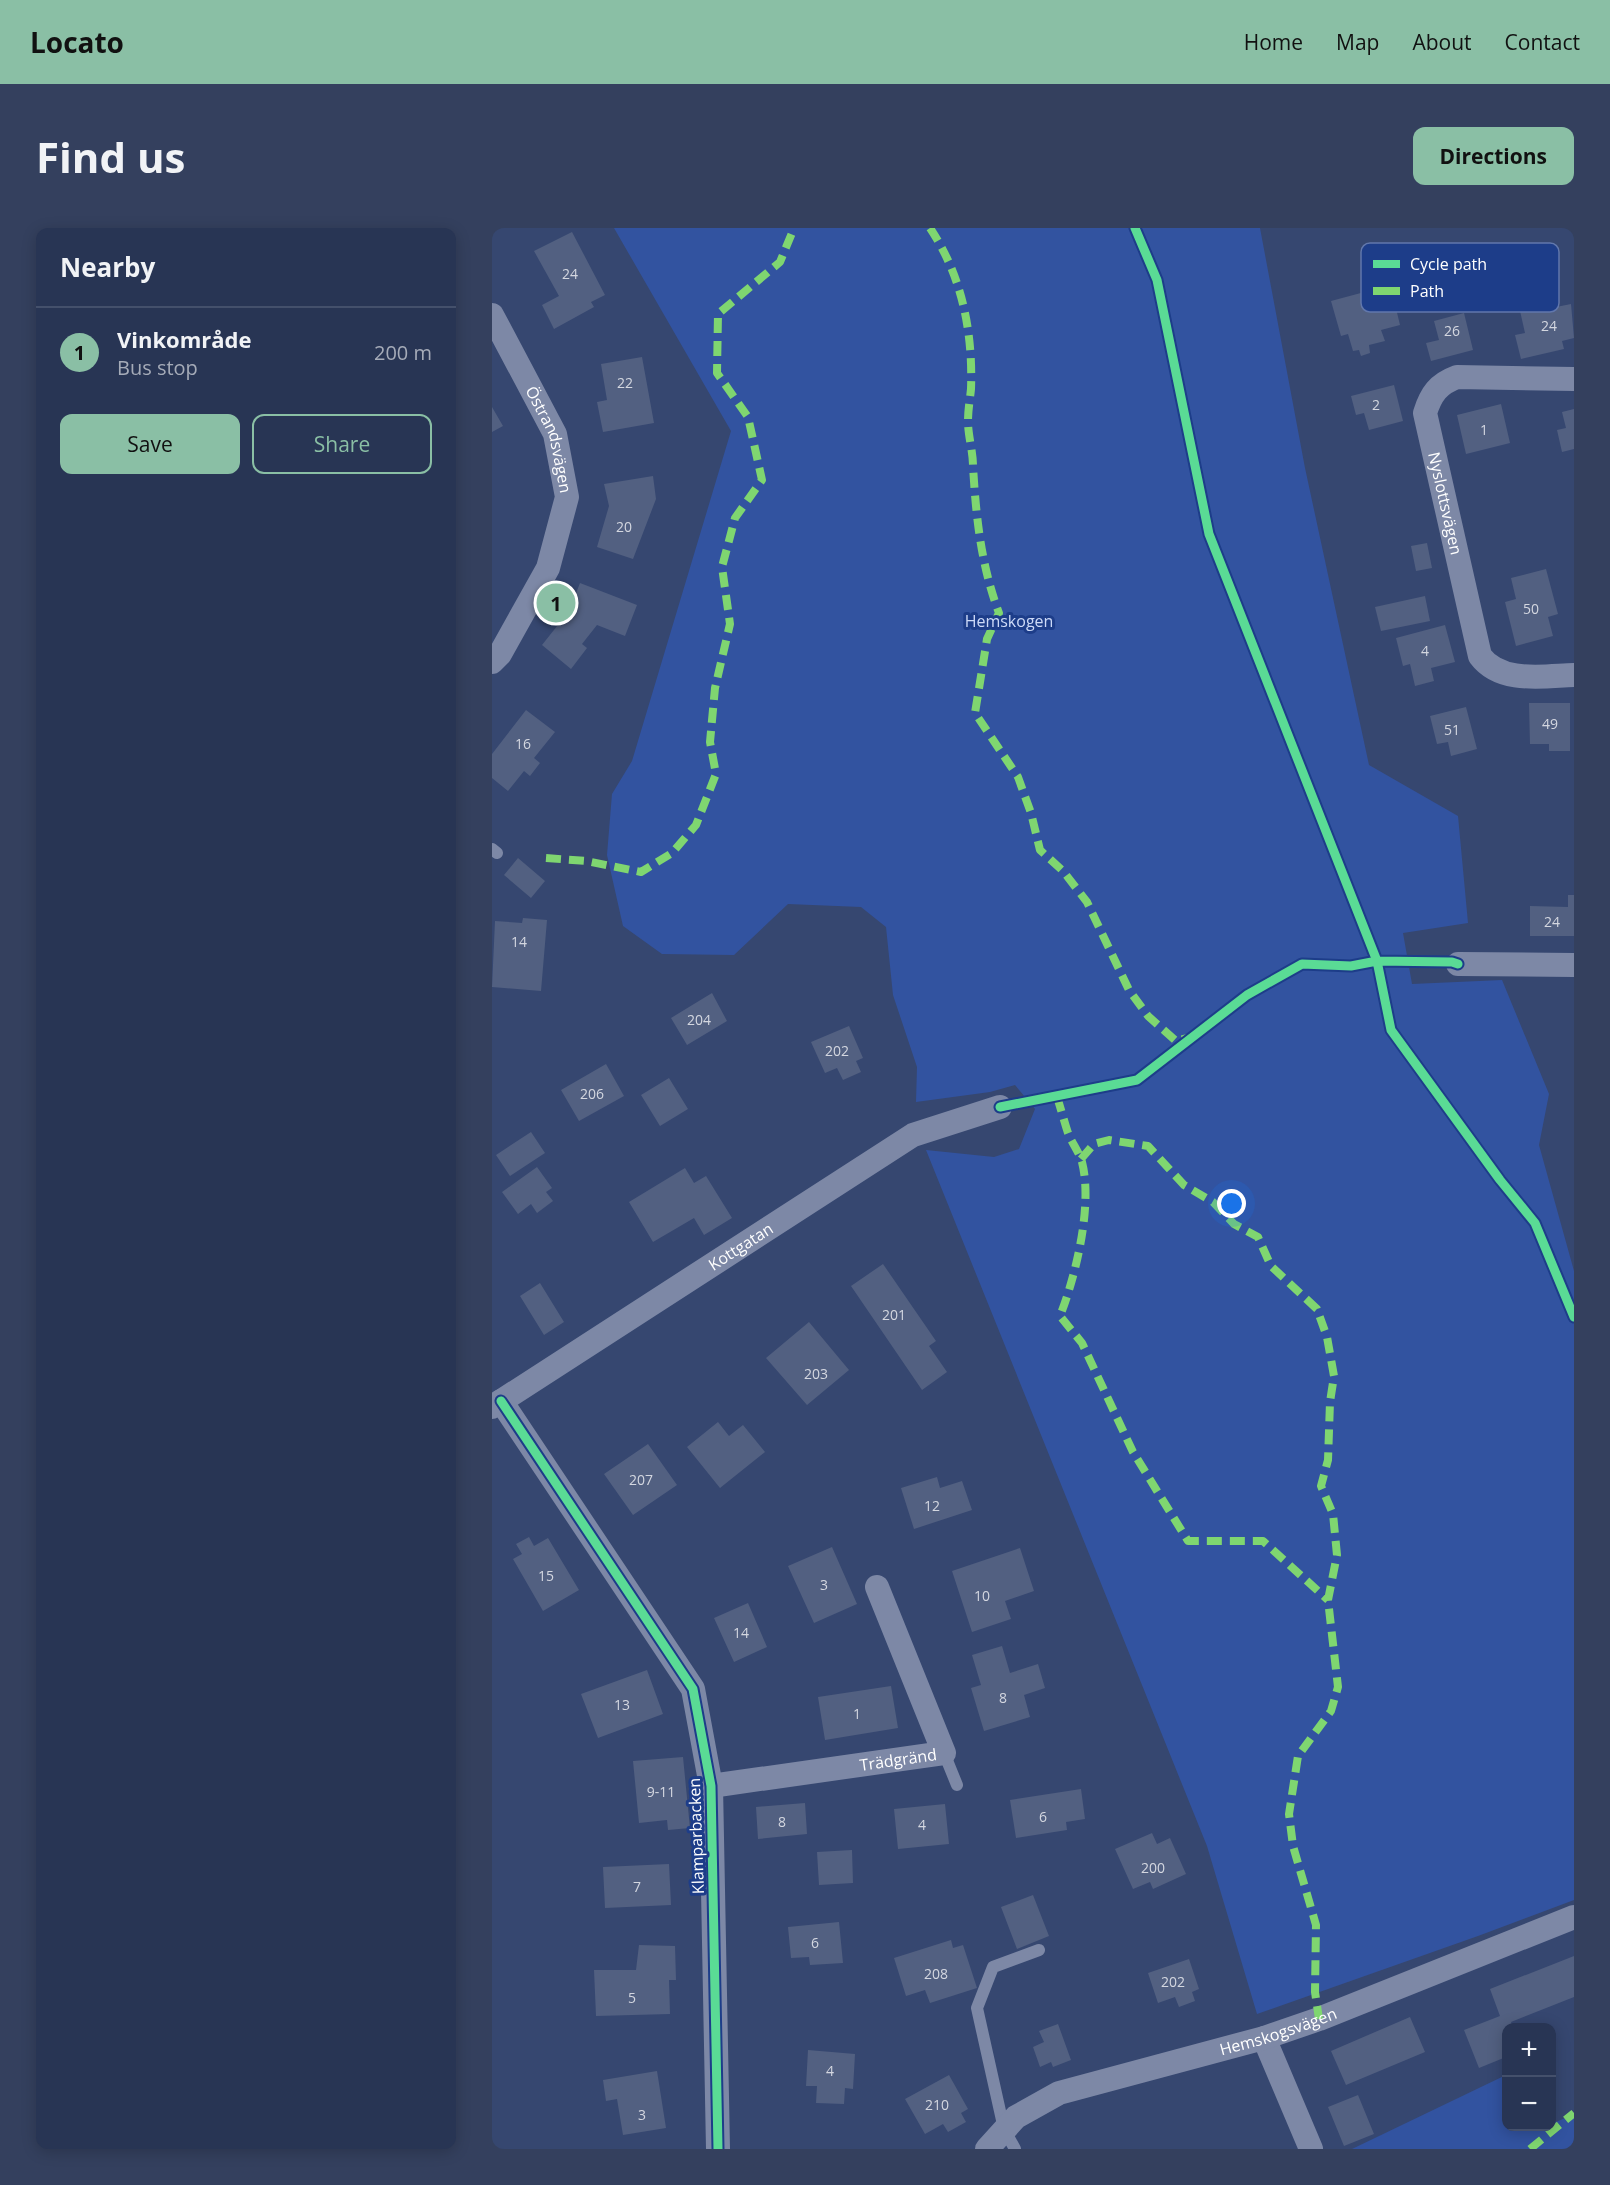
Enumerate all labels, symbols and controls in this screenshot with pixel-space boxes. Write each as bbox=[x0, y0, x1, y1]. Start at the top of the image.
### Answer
text: Locato bbox=[30, 23, 124, 61]
text: Home bbox=[1244, 28, 1303, 56]
text: Map bbox=[1336, 28, 1379, 56]
text: About bbox=[1412, 28, 1472, 56]
text: Contact bbox=[1505, 28, 1580, 56]
button: Directions bbox=[1413, 127, 1574, 185]
text: Find us bbox=[36, 128, 185, 185]
legend bbox=[1361, 243, 1559, 312]
text: Nearby bbox=[60, 249, 155, 285]
text: Cycle path bbox=[1410, 253, 1487, 275]
house number: 24 bbox=[562, 264, 578, 283]
text: Path bbox=[1410, 280, 1444, 302]
house number: 24 bbox=[1541, 316, 1557, 335]
house number: 26 bbox=[1444, 321, 1460, 340]
text: Vinkområde bbox=[117, 324, 252, 354]
text: 1 bbox=[74, 339, 85, 366]
text: 200 m bbox=[374, 339, 432, 366]
text: Bus stop bbox=[117, 354, 198, 381]
house number: 22 bbox=[617, 373, 633, 392]
street label: Östrandsvägen bbox=[520, 382, 577, 495]
house number: 2 bbox=[1372, 395, 1380, 414]
button: Save bbox=[60, 414, 240, 474]
button: Share bbox=[252, 414, 432, 474]
house number: 1 bbox=[1480, 420, 1488, 439]
street label: Nyslottsvägen bbox=[1423, 450, 1468, 557]
house number: 20 bbox=[616, 517, 632, 536]
pin: 1 bbox=[536, 580, 576, 626]
house number: 50 bbox=[1523, 599, 1539, 618]
park label: Hemskogen bbox=[965, 610, 1053, 632]
house number: 4 bbox=[1421, 641, 1429, 660]
house number: 49 bbox=[1542, 714, 1558, 733]
house number: 51 bbox=[1444, 720, 1460, 739]
house number: 16 bbox=[515, 734, 531, 753]
house number: 24 bbox=[1544, 912, 1560, 931]
house number: 14 bbox=[511, 932, 527, 951]
house number: 204 bbox=[687, 1010, 711, 1029]
house number: 202 bbox=[825, 1041, 849, 1060]
house number: 206 bbox=[580, 1084, 604, 1103]
your location bbox=[1217, 1189, 1246, 1218]
street label: Kottgatan bbox=[704, 1217, 777, 1275]
house number: 201 bbox=[882, 1305, 906, 1324]
house number: 203 bbox=[804, 1364, 828, 1383]
house number: 207 bbox=[629, 1470, 653, 1489]
house number: 12 bbox=[924, 1496, 940, 1515]
house number: 15 bbox=[538, 1566, 554, 1585]
house number: 3 bbox=[820, 1575, 828, 1594]
house number: 10 bbox=[974, 1586, 990, 1605]
house number: 14 bbox=[733, 1623, 749, 1642]
house number: 8 bbox=[999, 1688, 1007, 1707]
house number: 13 bbox=[614, 1695, 630, 1714]
house number: 1 bbox=[853, 1704, 861, 1723]
street label: Trädgränd bbox=[858, 1743, 938, 1776]
street label: Klamparbacken bbox=[683, 1777, 709, 1895]
house number: 9-11 bbox=[647, 1782, 675, 1801]
house number: 6 bbox=[1039, 1807, 1047, 1826]
house number: 8 bbox=[778, 1812, 786, 1831]
house number: 4 bbox=[918, 1815, 926, 1834]
house number: 200 bbox=[1141, 1858, 1165, 1877]
house number: 7 bbox=[633, 1877, 641, 1896]
house number: 6 bbox=[811, 1933, 819, 1952]
house number: 208 bbox=[924, 1964, 948, 1983]
house number: 202 bbox=[1161, 1972, 1185, 1991]
house number: 5 bbox=[628, 1988, 636, 2007]
street label: Hemskogsvägen bbox=[1217, 2002, 1340, 2060]
map controls bbox=[1502, 2023, 1556, 2131]
button: + bbox=[1502, 2023, 1556, 2077]
house number: 4 bbox=[826, 2061, 834, 2080]
button: − bbox=[1502, 2077, 1556, 2131]
house number: 210 bbox=[925, 2095, 949, 2114]
house number: 3 bbox=[638, 2105, 646, 2124]

